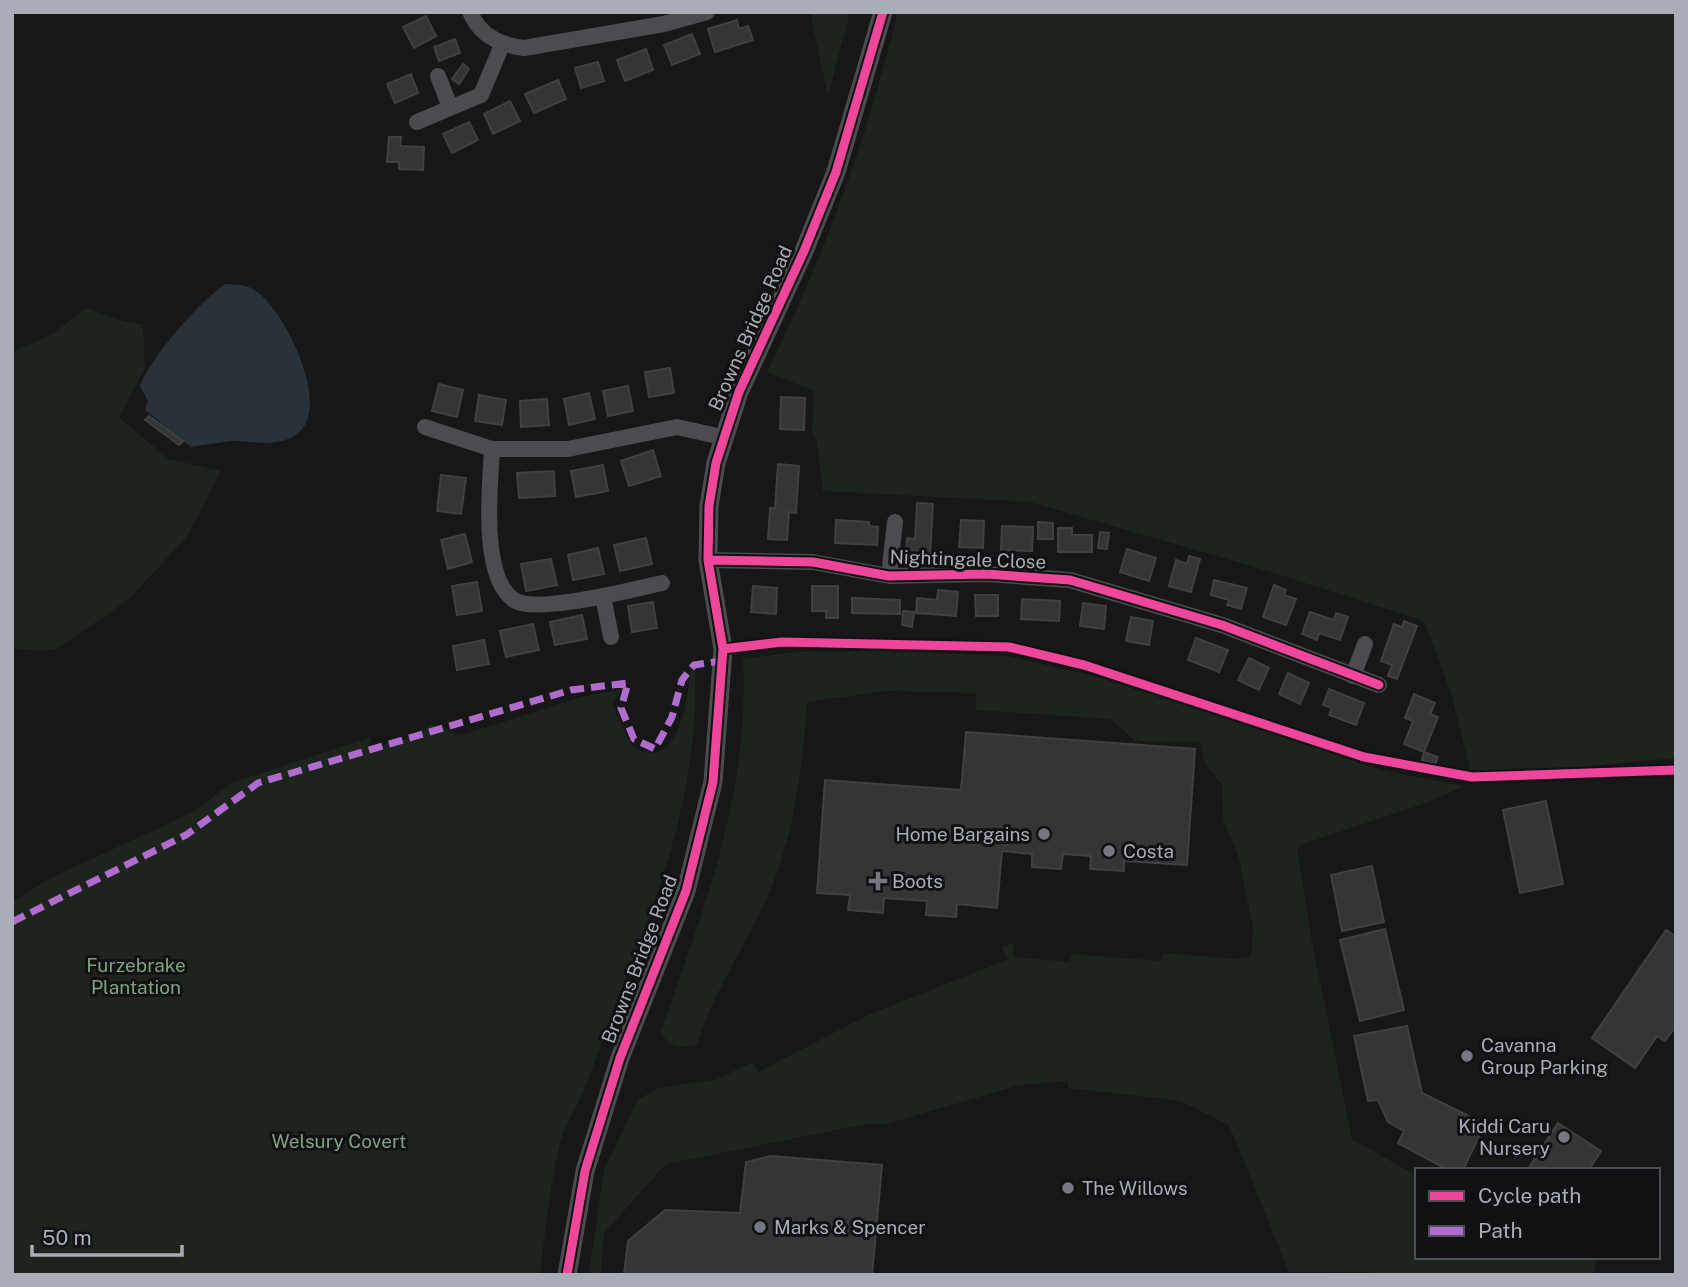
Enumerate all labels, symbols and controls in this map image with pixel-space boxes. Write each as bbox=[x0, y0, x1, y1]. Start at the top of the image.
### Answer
street label: Browns Bridge Road bbox=[704, 242, 796, 414]
street label: Nightingale Close bbox=[889, 545, 1047, 573]
place label: Home Bargains bbox=[895, 823, 1030, 845]
marker: Home Bargains bbox=[1036, 826, 1052, 842]
place label: Costa bbox=[1123, 840, 1174, 862]
marker: Costa bbox=[1101, 843, 1117, 859]
place label: Boots bbox=[892, 870, 943, 892]
street label: Browns Bridge Road bbox=[597, 872, 681, 1046]
marker: Boots bbox=[870, 873, 886, 889]
park label: Furzebrake Plantation bbox=[86, 954, 186, 998]
place label: Cavanna Group Parking bbox=[1481, 1034, 1608, 1078]
marker: Cavanna Group Parking bbox=[1459, 1048, 1475, 1064]
place label: Kiddi Caru Nursery bbox=[1458, 1115, 1550, 1159]
marker: Kiddi Caru Nursery bbox=[1556, 1129, 1572, 1145]
park label: Welsury Covert bbox=[272, 1130, 406, 1152]
legend bbox=[1415, 1168, 1660, 1259]
place label: The Willows bbox=[1082, 1177, 1188, 1199]
marker: The Willows bbox=[1060, 1180, 1076, 1196]
text: Cycle path bbox=[1478, 1183, 1581, 1208]
scale bar bbox=[32, 1214, 182, 1258]
place label: Marks & Spencer bbox=[774, 1216, 926, 1238]
text: Path bbox=[1478, 1218, 1523, 1243]
marker: Marks & Spencer bbox=[752, 1219, 768, 1235]
text: 50 m bbox=[42, 1225, 92, 1250]

